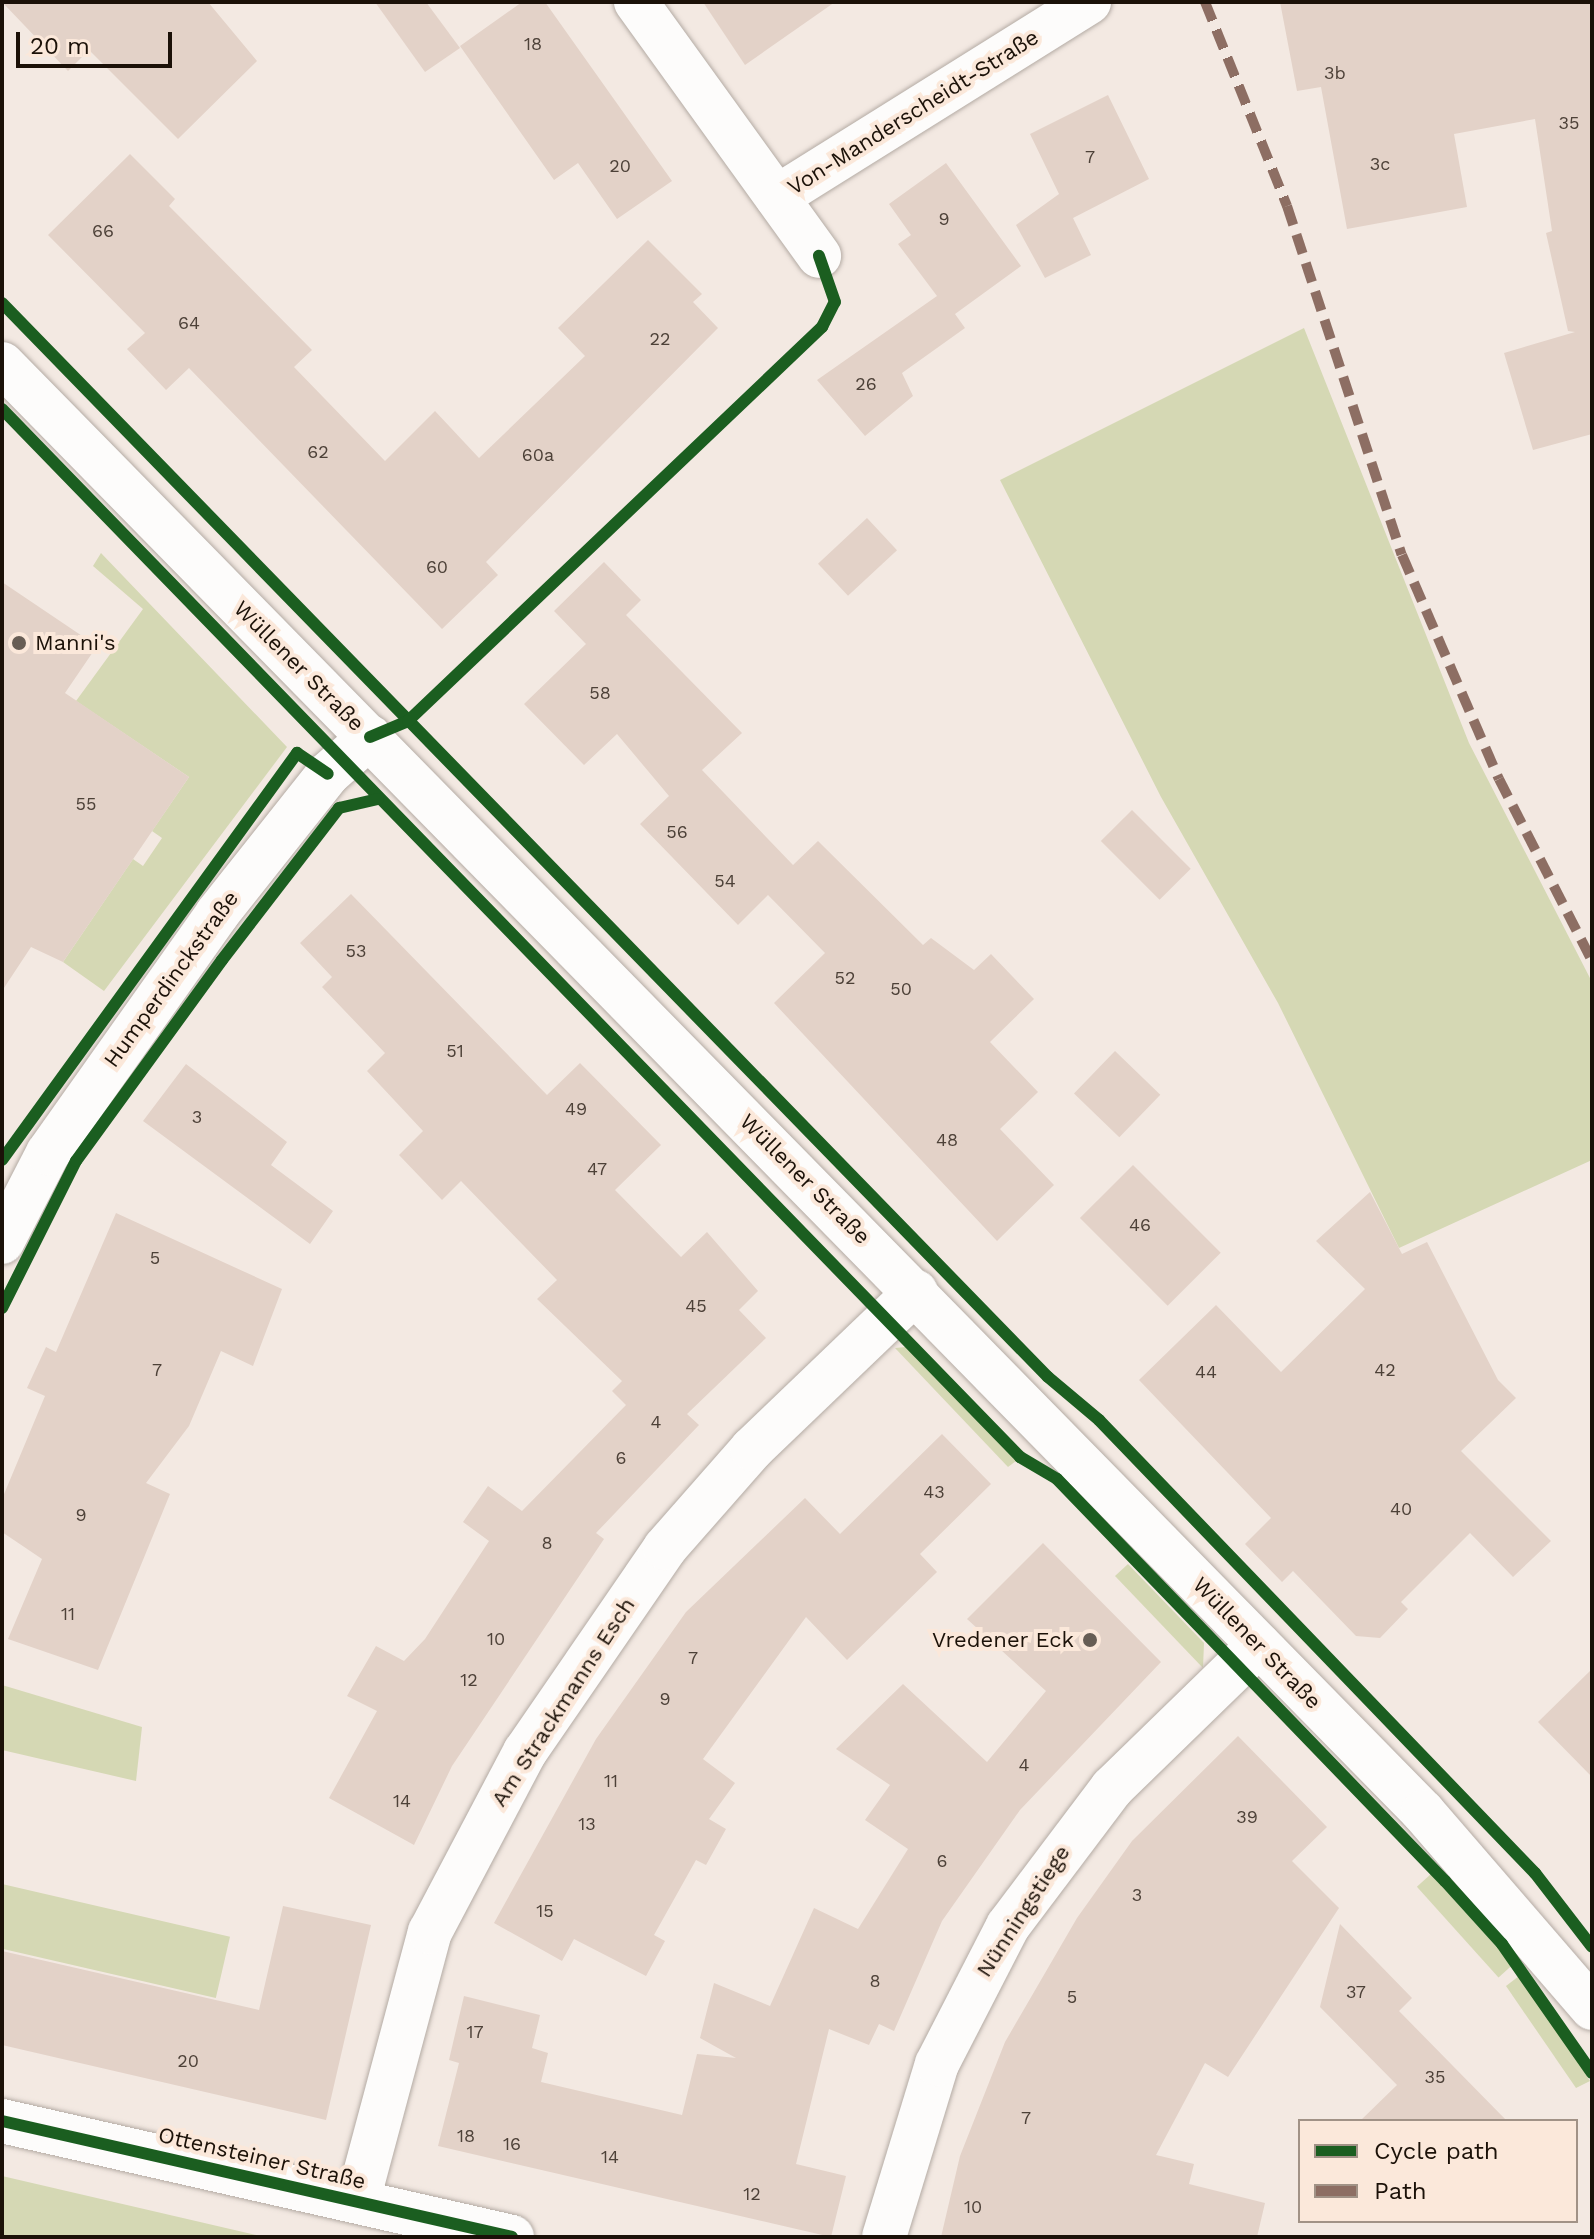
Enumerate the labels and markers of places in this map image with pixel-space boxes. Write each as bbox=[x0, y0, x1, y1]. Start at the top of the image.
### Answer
place label: Manni's bbox=[35, 630, 116, 656]
marker: Manni's bbox=[10, 634, 28, 652]
place label: Vredener Eck bbox=[932, 1627, 1074, 1653]
marker: Vredener Eck bbox=[1081, 1631, 1099, 1649]

